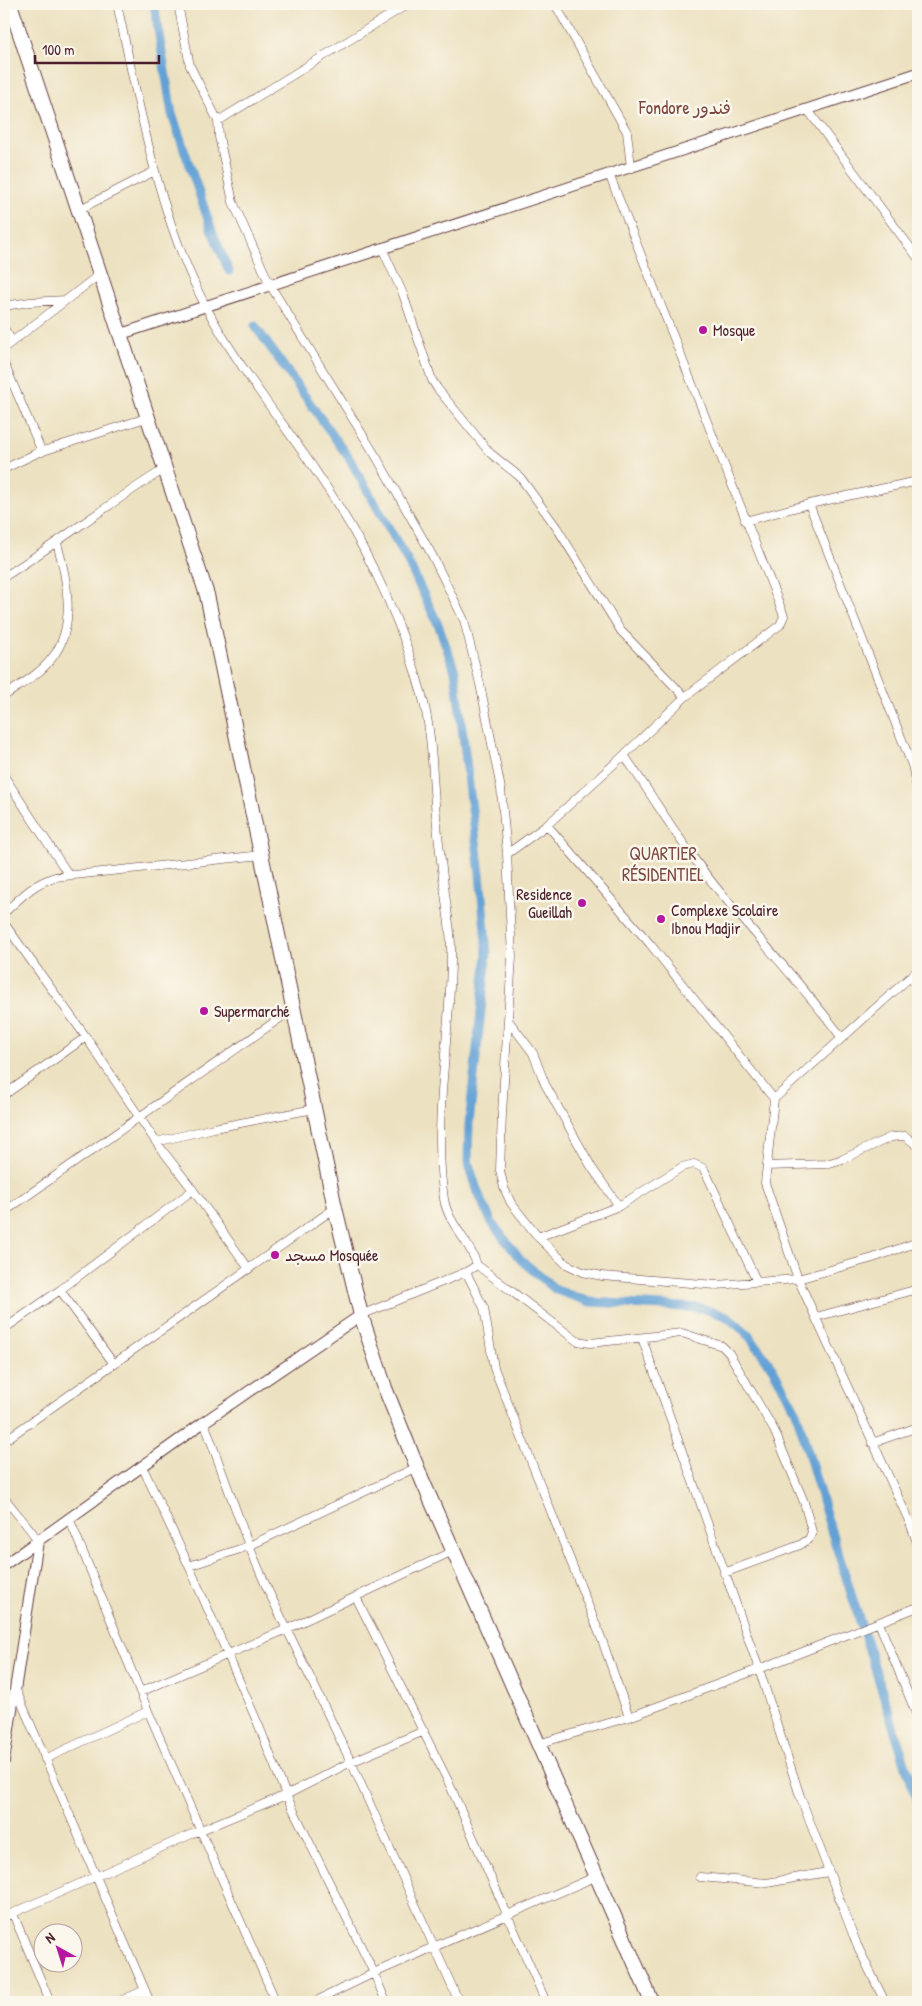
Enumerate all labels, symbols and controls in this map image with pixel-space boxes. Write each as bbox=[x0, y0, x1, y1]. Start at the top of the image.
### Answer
scale bar bbox=[35, 32, 159, 64]
text: 100 m bbox=[42, 39, 75, 60]
district label: Fondore فندور bbox=[638, 95, 731, 120]
place label: Mosque bbox=[713, 319, 756, 341]
marker: Mosque bbox=[697, 324, 709, 336]
district label: QUARTIER RÉSIDENTIEL bbox=[622, 841, 704, 887]
place label: Residence Gueillah bbox=[516, 883, 573, 923]
marker: Residence Gueillah bbox=[576, 897, 588, 909]
place label: Complexe Scolaire Ibnou Madjir bbox=[671, 899, 779, 939]
marker: Complexe Scolaire Ibnou Madjir bbox=[655, 913, 667, 925]
place label: Supermarché bbox=[214, 1000, 290, 1022]
marker: Supermarché bbox=[198, 1005, 210, 1017]
place label: مسجد Mosquée bbox=[285, 1244, 379, 1266]
marker: مسجد Mosquée bbox=[269, 1249, 281, 1261]
north arrow bbox=[32, 1924, 82, 1974]
text: N bbox=[41, 1927, 59, 1947]

